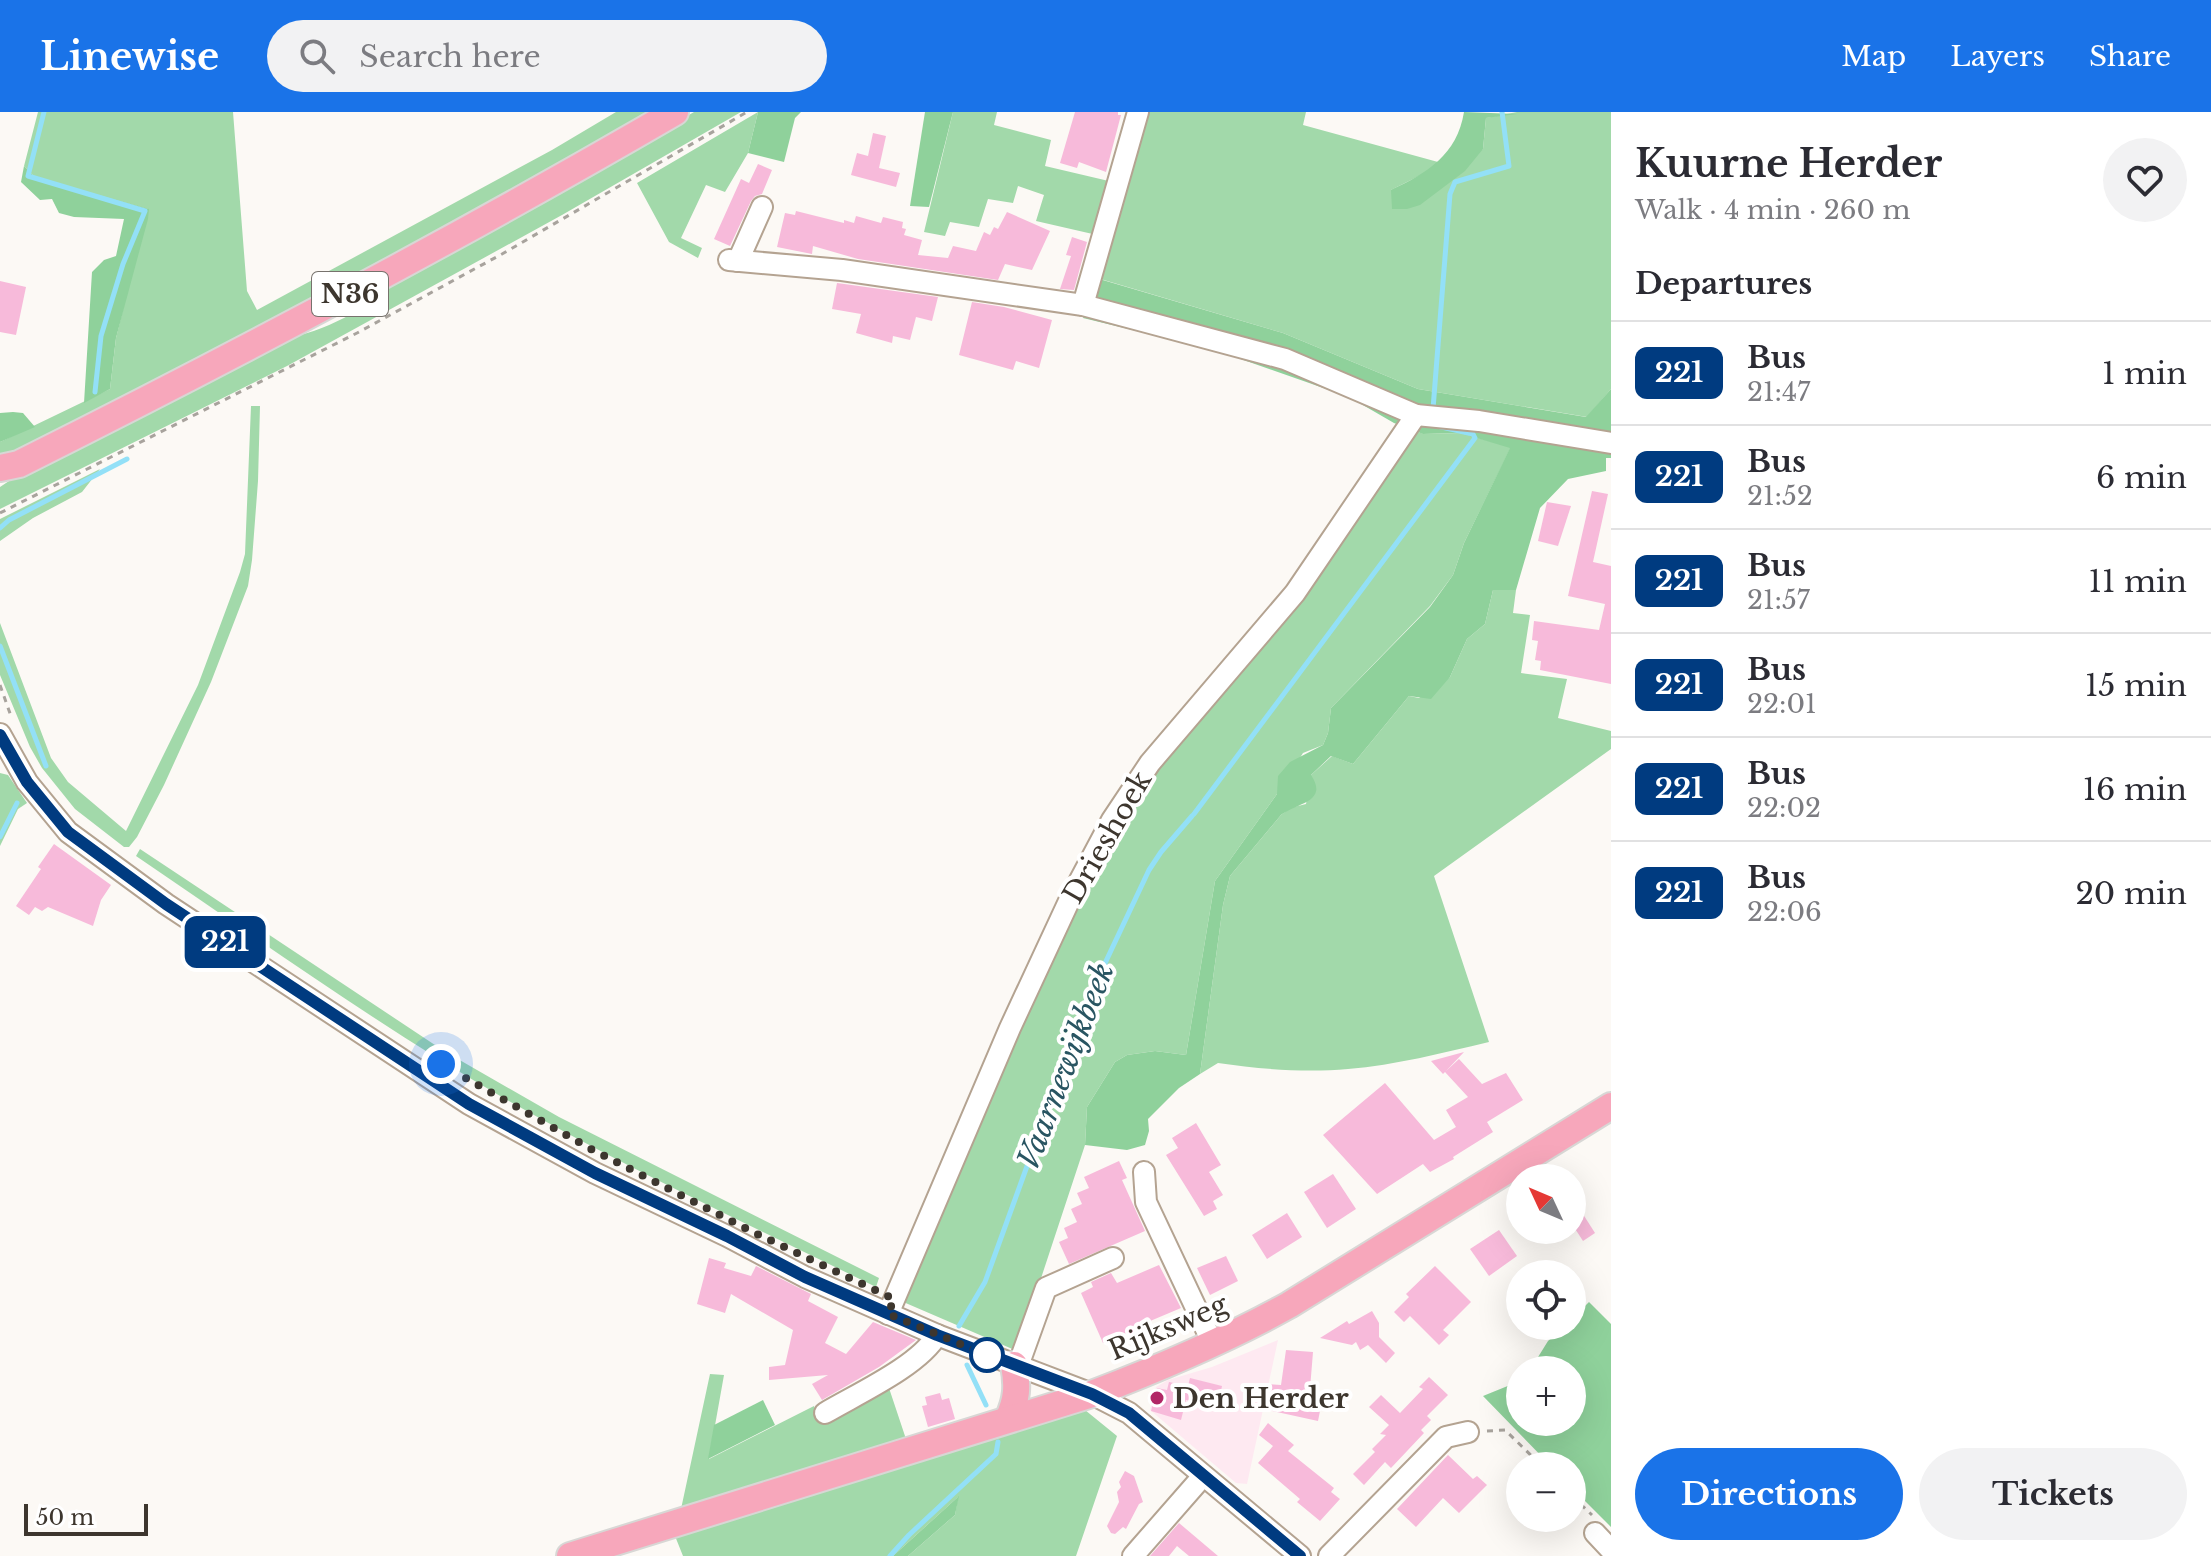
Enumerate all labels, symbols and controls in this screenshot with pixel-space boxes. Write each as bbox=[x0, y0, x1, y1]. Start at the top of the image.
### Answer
search box bbox=[267, 20, 827, 92]
text: Linewise bbox=[40, 33, 219, 80]
icon: search bbox=[295, 34, 339, 78]
text: Search here bbox=[359, 38, 541, 75]
text: Map bbox=[1841, 39, 1906, 74]
text: Layers bbox=[1950, 39, 2045, 74]
text: Share bbox=[2089, 39, 2171, 74]
button: heart bbox=[2103, 138, 2187, 222]
text: Kuurne Herder bbox=[1635, 140, 1942, 187]
text: Walk · 4 min · 260 m bbox=[1635, 194, 1910, 226]
text: Departures bbox=[1635, 265, 1812, 302]
road number: N36 bbox=[312, 272, 388, 316]
text: Bus bbox=[1747, 339, 1806, 376]
text: 221 bbox=[1655, 355, 1703, 390]
text: 1 min bbox=[2102, 355, 2187, 392]
text: 21:47 bbox=[1747, 376, 1810, 408]
text: Bus bbox=[1747, 443, 1806, 480]
text: 221 bbox=[1655, 459, 1703, 494]
text: 6 min bbox=[2096, 459, 2187, 496]
text: 21:52 bbox=[1747, 480, 1813, 512]
text: Bus bbox=[1747, 547, 1806, 584]
text: 221 bbox=[1655, 563, 1703, 598]
text: 11 min bbox=[2089, 563, 2187, 600]
text: 21:57 bbox=[1747, 584, 1810, 616]
text: Bus bbox=[1747, 651, 1806, 688]
text: 221 bbox=[1655, 667, 1703, 702]
text: 15 min bbox=[2085, 667, 2187, 704]
text: 22:01 bbox=[1747, 688, 1817, 720]
text: Bus bbox=[1747, 755, 1806, 792]
street label: Drieshoek bbox=[1055, 764, 1160, 910]
text: 221 bbox=[1655, 771, 1703, 806]
text: 16 min bbox=[2083, 771, 2187, 808]
text: 22:02 bbox=[1747, 792, 1821, 824]
text: Bus bbox=[1747, 859, 1806, 896]
text: 221 bbox=[1655, 875, 1703, 910]
text: 20 min bbox=[2075, 875, 2187, 912]
text: 22:06 bbox=[1747, 896, 1822, 928]
line badge: 221 bbox=[179, 916, 271, 968]
text: 221 bbox=[201, 924, 249, 959]
water label: Vaarnewijkbeek bbox=[1009, 958, 1122, 1174]
your location bbox=[421, 1044, 461, 1084]
north arrow bbox=[1506, 1164, 1586, 1244]
map controls bbox=[1506, 1164, 1586, 1532]
button: locate bbox=[1506, 1260, 1586, 1340]
street label: Rijksweg bbox=[1103, 1286, 1234, 1368]
unlabelled marker bbox=[970, 1338, 1004, 1372]
button: + bbox=[1506, 1356, 1586, 1436]
place label: Den Herder bbox=[1173, 1381, 1349, 1416]
marker: Den Herder bbox=[1148, 1389, 1166, 1407]
button: Directions bbox=[1635, 1448, 1903, 1540]
button: Tickets bbox=[1919, 1448, 2187, 1540]
button: − bbox=[1506, 1452, 1586, 1532]
scale bar bbox=[24, 1500, 148, 1536]
text: 50 m bbox=[36, 1504, 94, 1531]

